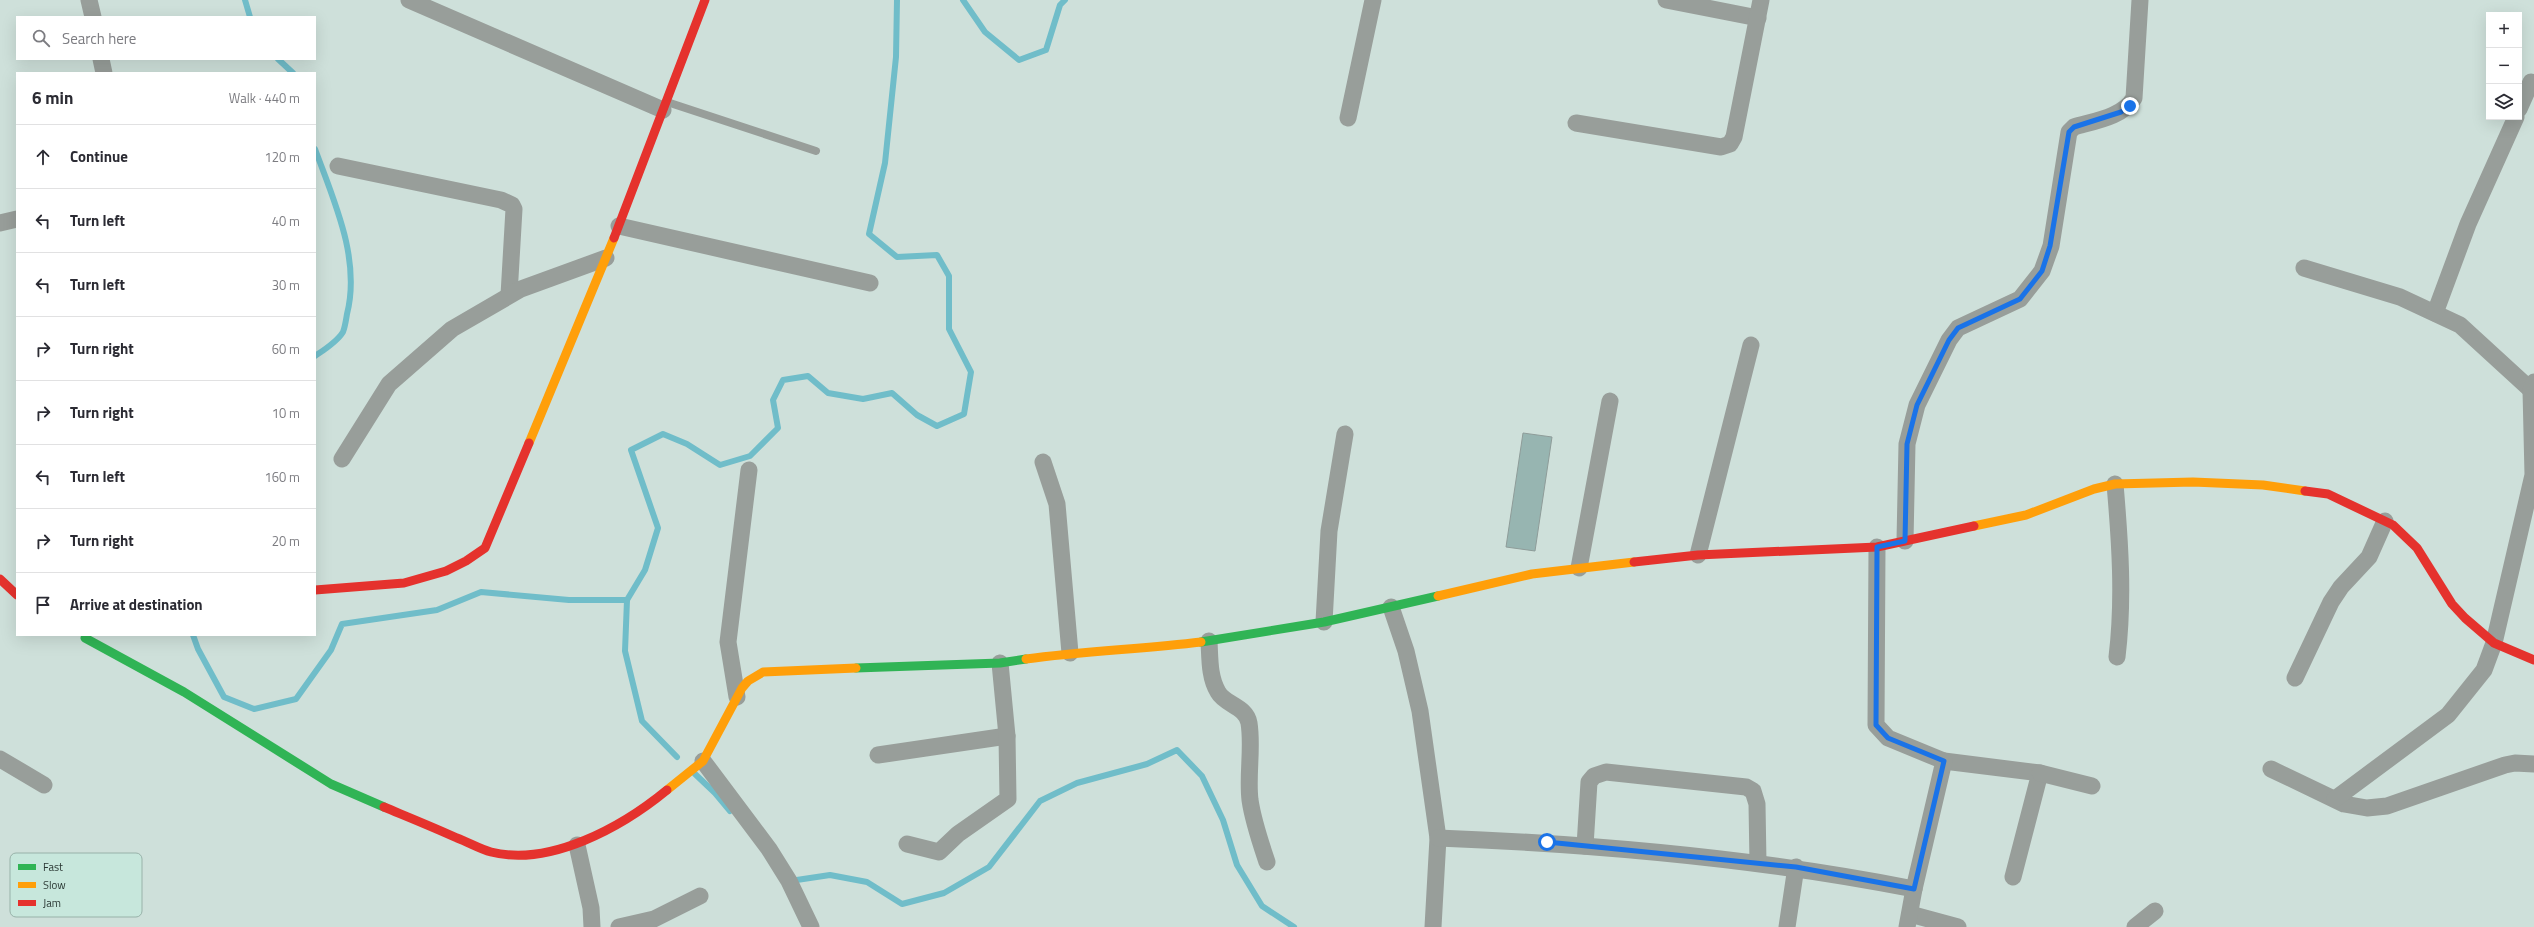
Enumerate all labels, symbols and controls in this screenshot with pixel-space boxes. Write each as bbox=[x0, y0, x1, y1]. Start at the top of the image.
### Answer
map controls bbox=[2486, 12, 2522, 120]
button: + bbox=[2486, 12, 2522, 48]
search box bbox=[16, 16, 316, 60]
icon: search bbox=[30, 27, 52, 49]
text: Search here bbox=[62, 27, 136, 50]
button: − bbox=[2486, 48, 2522, 84]
button: layers bbox=[2486, 84, 2522, 120]
text: 6 min bbox=[32, 85, 73, 111]
text: Walk · 440 m bbox=[229, 88, 300, 108]
route end bbox=[2121, 97, 2139, 115]
text: Continue bbox=[70, 145, 128, 168]
icon: ahead bbox=[32, 146, 54, 168]
text: 120 m bbox=[264, 147, 300, 167]
text: Turn left bbox=[70, 209, 125, 232]
icon: left bbox=[32, 210, 54, 232]
text: 40 m bbox=[272, 211, 300, 231]
text: Turn left bbox=[70, 273, 125, 296]
icon: left bbox=[32, 274, 54, 296]
text: 30 m bbox=[272, 275, 300, 295]
text: Turn right bbox=[70, 337, 134, 360]
icon: right bbox=[32, 338, 54, 360]
text: 60 m bbox=[272, 339, 300, 359]
text: Turn right bbox=[70, 401, 134, 424]
icon: right bbox=[32, 402, 54, 424]
text: 10 m bbox=[272, 403, 300, 423]
text: Turn left bbox=[70, 465, 125, 488]
icon: left bbox=[32, 466, 54, 488]
text: 160 m bbox=[264, 467, 300, 487]
text: Turn right bbox=[70, 529, 134, 552]
icon: right bbox=[32, 530, 54, 552]
text: 20 m bbox=[272, 531, 300, 551]
text: Arrive at destination bbox=[70, 593, 203, 616]
icon: arrive bbox=[32, 594, 54, 616]
route start bbox=[1538, 833, 1556, 851]
legend bbox=[10, 853, 142, 917]
text: Fast bbox=[43, 859, 63, 875]
text: Slow bbox=[43, 877, 66, 893]
text: Jam bbox=[43, 895, 61, 911]

